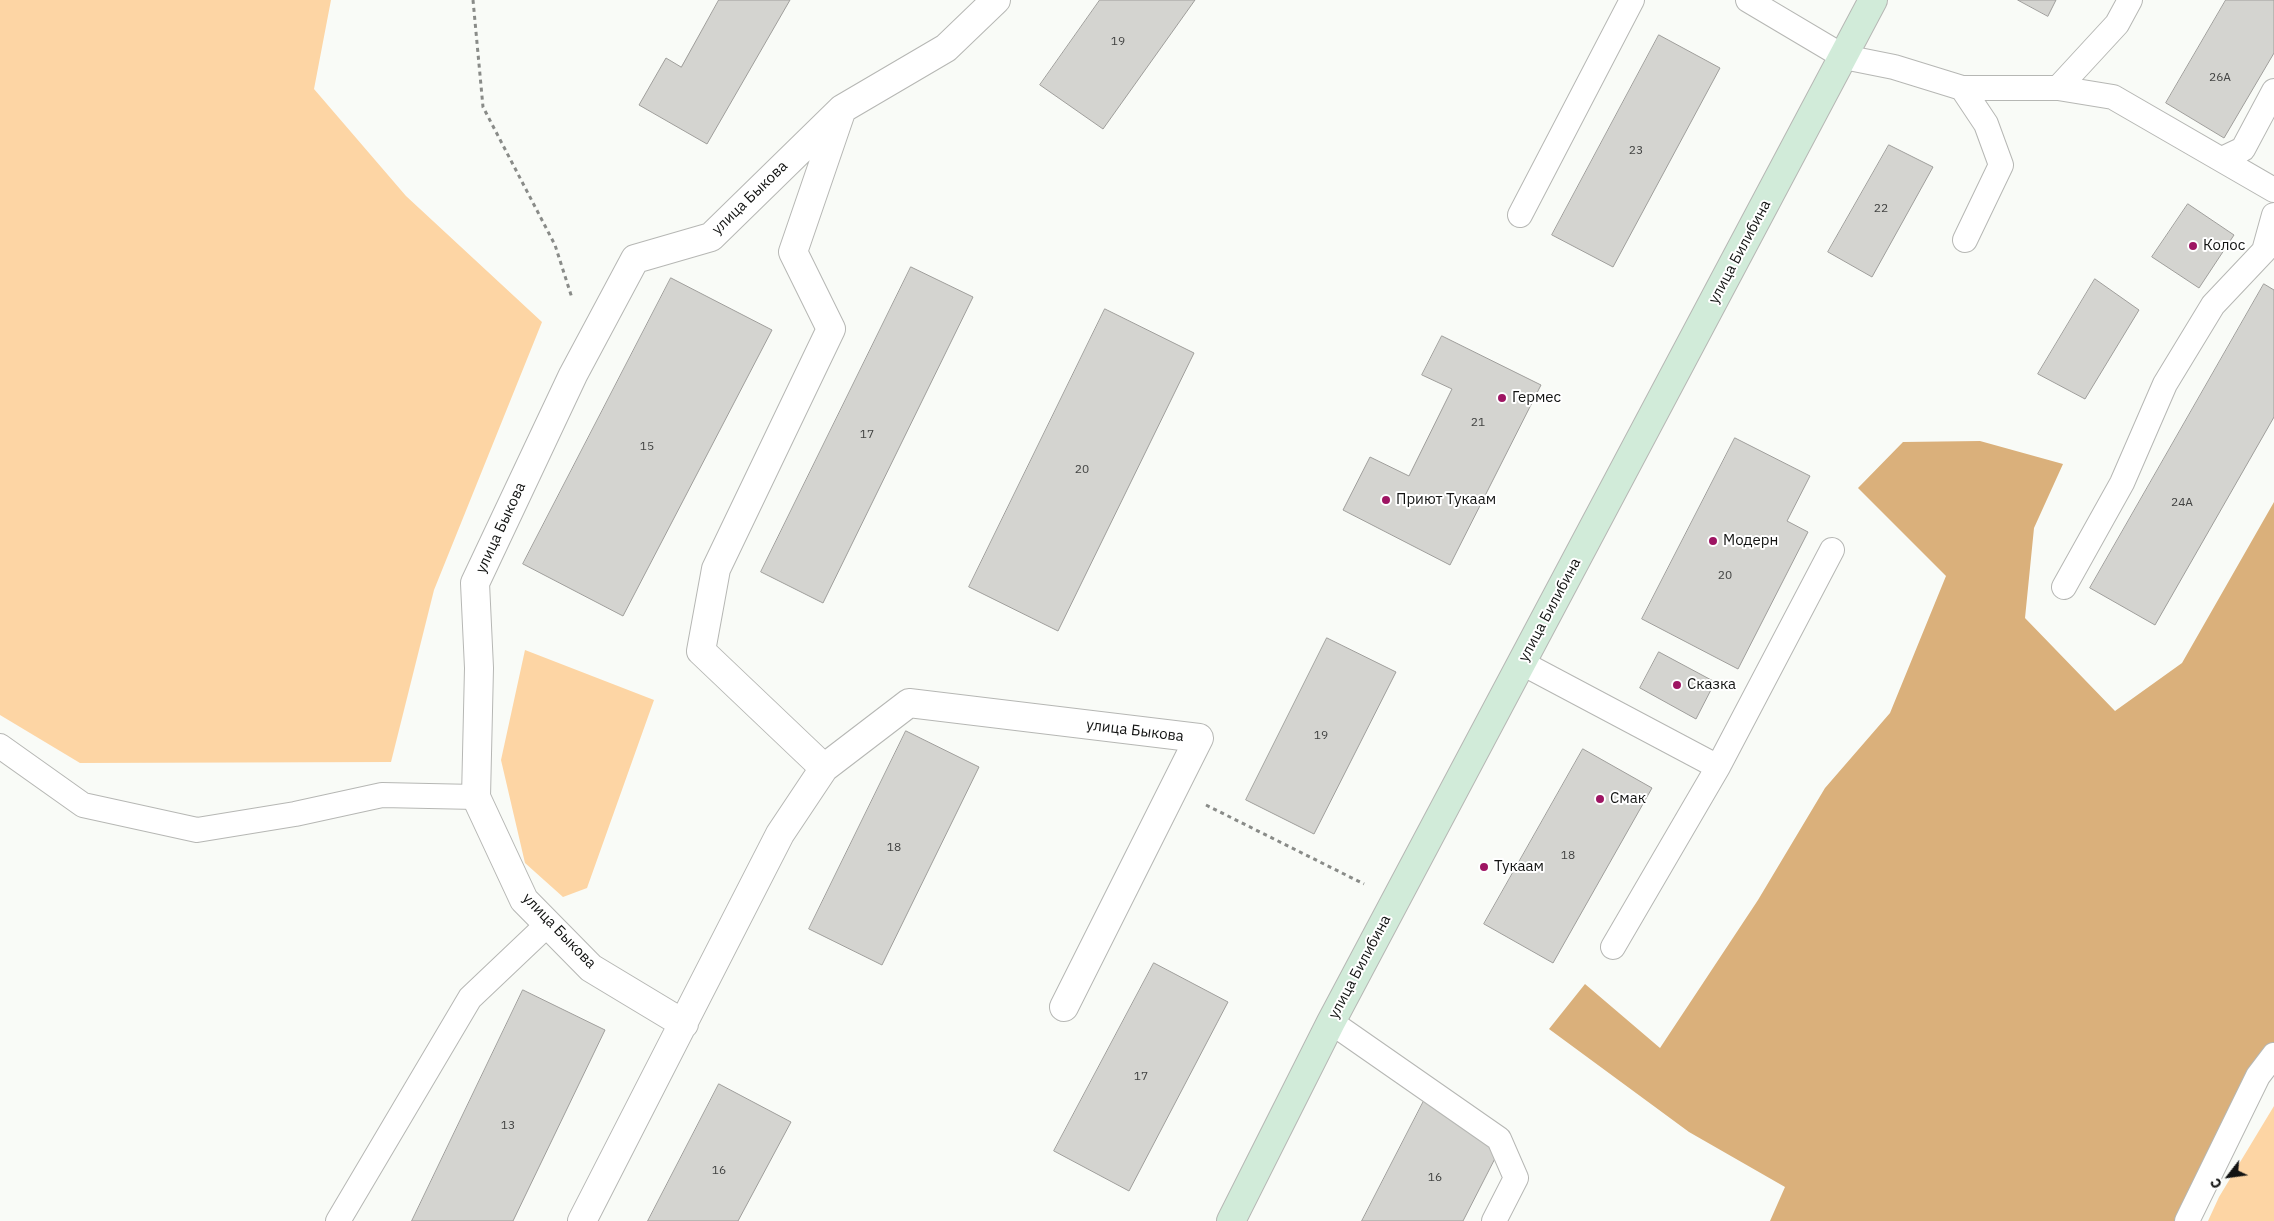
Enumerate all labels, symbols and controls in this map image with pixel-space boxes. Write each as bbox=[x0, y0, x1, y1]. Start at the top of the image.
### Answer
house number: 19 bbox=[1111, 35, 1125, 49]
house number: 26А bbox=[2209, 71, 2231, 85]
house number: 23 bbox=[1629, 144, 1643, 158]
street label: улица Быкова bbox=[708, 157, 792, 239]
street label: улица Билибина bbox=[1705, 197, 1775, 307]
house number: 22 bbox=[1874, 202, 1888, 216]
place label: Колос bbox=[2203, 237, 2245, 255]
marker: Колос bbox=[2187, 240, 2199, 252]
place label: Гермес bbox=[1512, 389, 1561, 407]
marker: Гермес bbox=[1496, 392, 1508, 404]
house number: 21 bbox=[1471, 416, 1485, 430]
house number: 17 bbox=[860, 428, 874, 442]
house number: 15 bbox=[640, 440, 654, 454]
house number: 20 bbox=[1075, 463, 1089, 477]
street label: улица Быкова bbox=[472, 480, 530, 576]
place label: Приют Тукаам bbox=[1396, 491, 1496, 509]
marker: Приют Тукаам bbox=[1380, 494, 1392, 506]
house number: 24А bbox=[2171, 496, 2193, 510]
place label: Модерн bbox=[1723, 532, 1778, 550]
marker: Модерн bbox=[1707, 535, 1719, 547]
street label: улица Билибина bbox=[1515, 555, 1585, 665]
house number: 20 bbox=[1718, 569, 1732, 583]
place label: Сказка bbox=[1687, 676, 1736, 694]
marker: Сказка bbox=[1671, 679, 1683, 691]
street label: улица Быкова bbox=[1085, 716, 1185, 746]
house number: 19 bbox=[1314, 729, 1328, 743]
place label: Смак bbox=[1610, 790, 1646, 808]
marker: Смак bbox=[1594, 793, 1606, 805]
house number: 18 bbox=[887, 841, 901, 855]
house number: 18 bbox=[1561, 849, 1575, 863]
place label: Тукаам bbox=[1494, 858, 1544, 876]
marker: Тукаам bbox=[1478, 861, 1490, 873]
street label: улица Быкова bbox=[518, 889, 600, 973]
street label: улица Билибина bbox=[1325, 912, 1395, 1022]
house number: 17 bbox=[1134, 1070, 1148, 1084]
house number: 13 bbox=[501, 1119, 515, 1133]
north arrow bbox=[2204, 1151, 2254, 1201]
house number: 16 bbox=[712, 1164, 726, 1178]
house number: 16 bbox=[1428, 1171, 1442, 1185]
text: С bbox=[2206, 1175, 2226, 1192]

